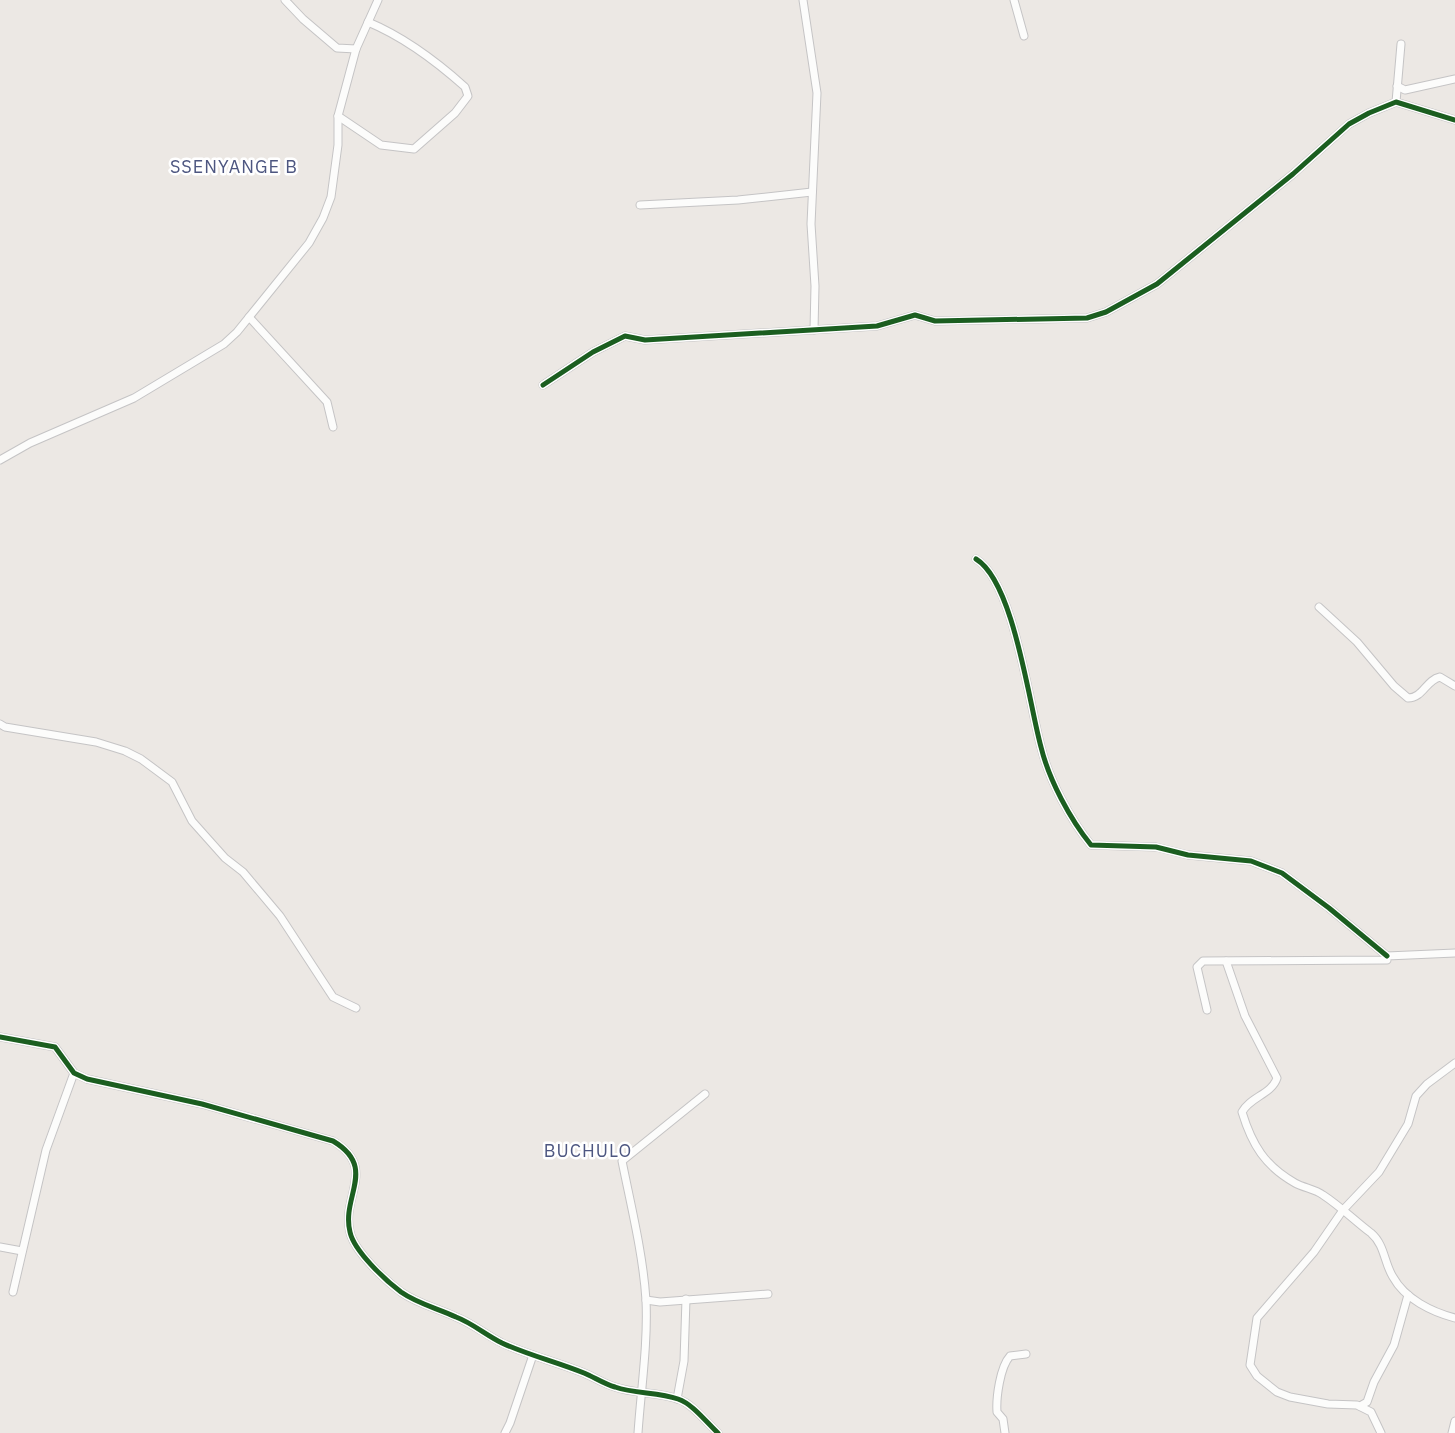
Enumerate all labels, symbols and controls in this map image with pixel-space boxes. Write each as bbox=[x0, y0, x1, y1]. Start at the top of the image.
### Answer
district label: SSENYANGE B bbox=[170, 155, 298, 178]
district label: BUCHULO bbox=[544, 1139, 632, 1162]

